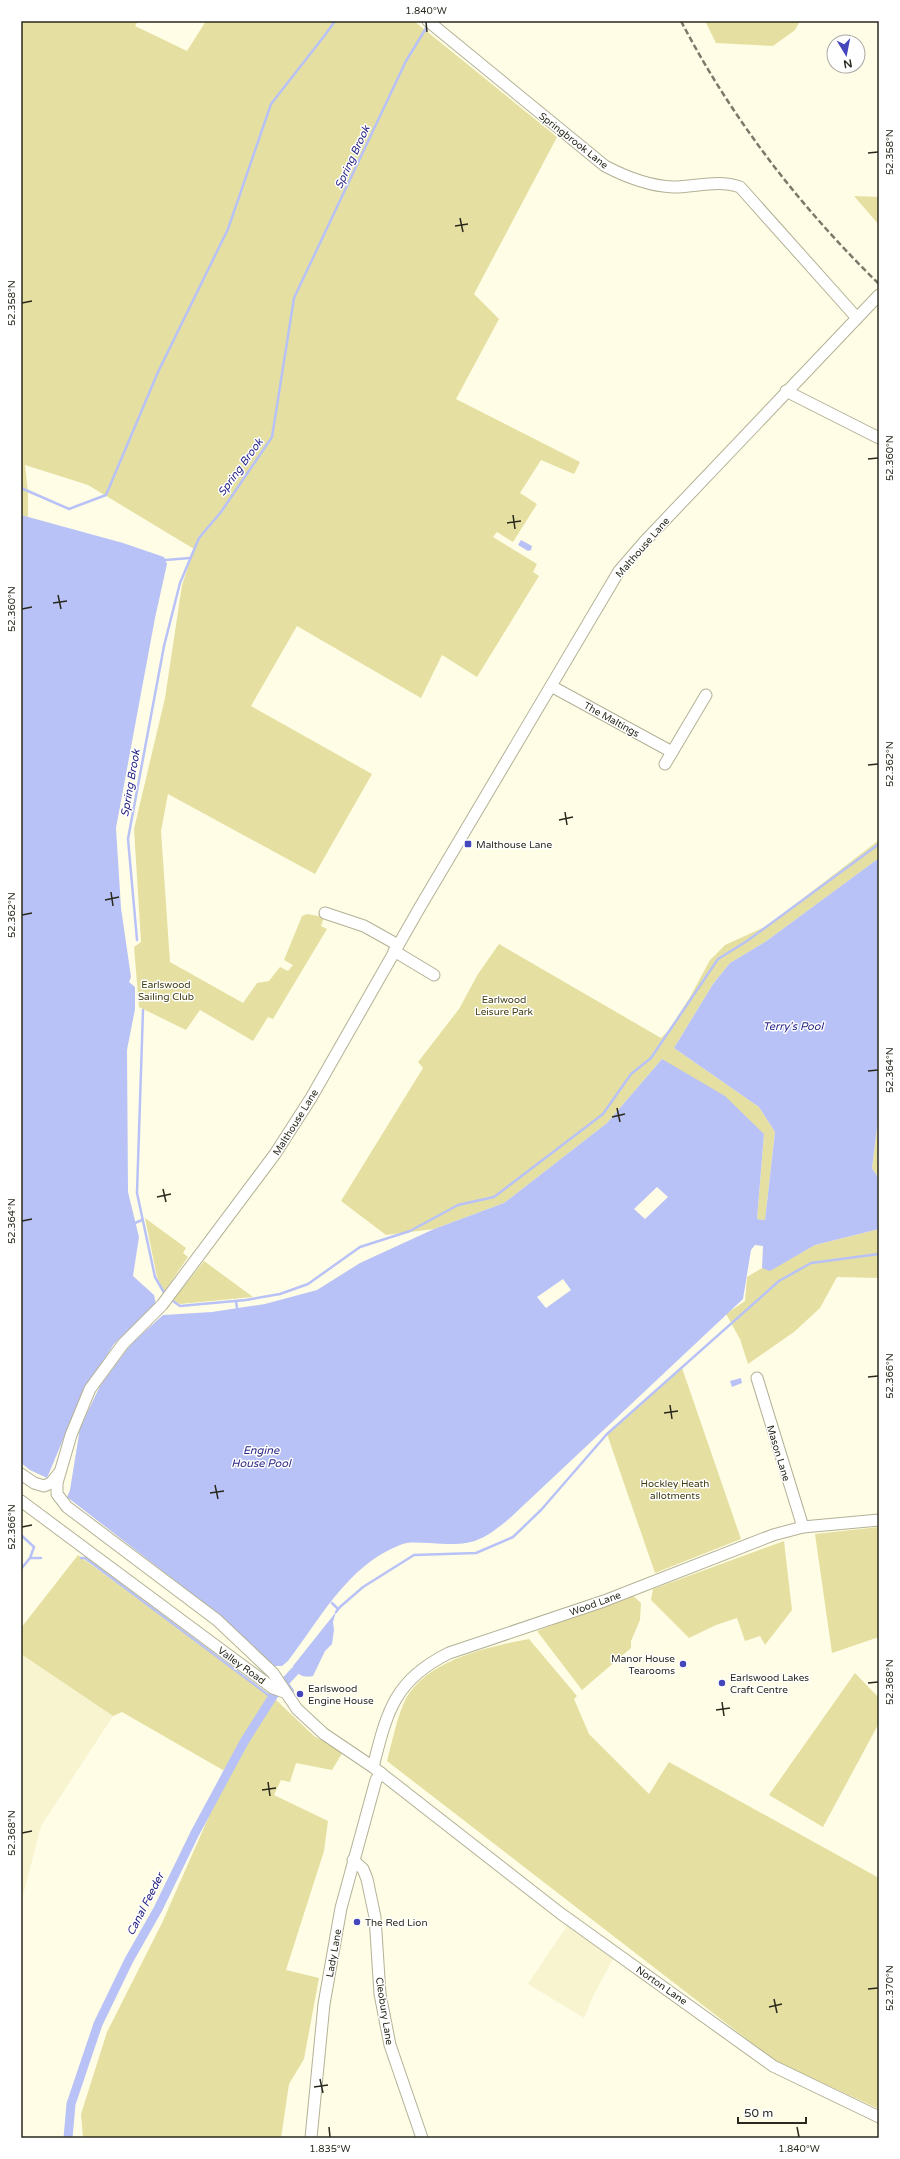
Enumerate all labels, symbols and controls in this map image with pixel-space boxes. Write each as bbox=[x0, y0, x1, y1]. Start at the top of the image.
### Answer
text: 1.840°W bbox=[405, 5, 447, 17]
north arrow bbox=[826, 34, 866, 74]
text: N bbox=[842, 56, 853, 71]
street label: Springbrook Lane bbox=[536, 110, 611, 172]
water label: Spring Brook bbox=[332, 123, 373, 191]
text: 52.358°N bbox=[884, 129, 896, 175]
text: 52.358°N bbox=[6, 280, 18, 326]
water label: Spring Brook bbox=[215, 435, 266, 499]
text: 52.360°N bbox=[884, 435, 896, 481]
street label: Malthouse Lane bbox=[613, 515, 672, 580]
text: 52.360°N bbox=[6, 586, 18, 632]
street label: The Maltings bbox=[582, 700, 642, 740]
text: 52.362°N bbox=[884, 741, 896, 787]
water label: Spring Brook bbox=[118, 747, 143, 818]
marker: Malthouse Lane bbox=[463, 839, 473, 849]
place label: Malthouse Lane bbox=[476, 839, 552, 851]
text: 52.362°N bbox=[6, 892, 18, 938]
park label: Earlswood Sailing Club bbox=[138, 979, 194, 1003]
park label: Earlwood Leisure Park bbox=[475, 994, 534, 1018]
water label: Terry's Pool bbox=[763, 1020, 824, 1033]
text: 52.364°N bbox=[884, 1047, 896, 1093]
street label: Malthouse Lane bbox=[271, 1087, 321, 1158]
text: 52.364°N bbox=[6, 1198, 18, 1244]
text: 52.366°N bbox=[884, 1353, 896, 1399]
street label: Mason Lane bbox=[764, 1424, 792, 1483]
water label: Engine House Pool bbox=[231, 1444, 292, 1470]
park label: Hockley Heath allotments bbox=[641, 1478, 709, 1502]
text: 52.366°N bbox=[6, 1504, 18, 1550]
street label: Wood Lane bbox=[568, 1589, 623, 1619]
street label: Valley Road bbox=[215, 1645, 267, 1687]
place label: Manor House Tearooms bbox=[611, 1653, 675, 1677]
marker: Manor House Tearooms bbox=[678, 1659, 688, 1669]
text: 52.368°N bbox=[884, 1659, 896, 1705]
place label: Earlswood Lakes Craft Centre bbox=[730, 1672, 809, 1696]
marker: Earlswood Lakes Craft Centre bbox=[717, 1678, 727, 1688]
place label: Earlswood Engine House bbox=[308, 1683, 374, 1707]
marker: Earlswood Engine House bbox=[295, 1689, 305, 1699]
text: 52.368°N bbox=[6, 1810, 18, 1856]
water label: Canal Feeder bbox=[124, 1869, 168, 1938]
marker: The Red Lion bbox=[352, 1917, 362, 1927]
place label: The Red Lion bbox=[365, 1917, 428, 1929]
street label: Lady Lane bbox=[324, 1928, 344, 1978]
street label: Norton Lane bbox=[634, 1964, 689, 2008]
text: 52.370°N bbox=[884, 1965, 896, 2011]
street label: Cleobury Lane bbox=[373, 1976, 395, 2046]
scale bar bbox=[738, 2099, 806, 2125]
text: 50 m bbox=[744, 2106, 773, 2120]
text: 1.835°W bbox=[309, 2143, 351, 2155]
text: 1.840°W bbox=[778, 2143, 820, 2155]

